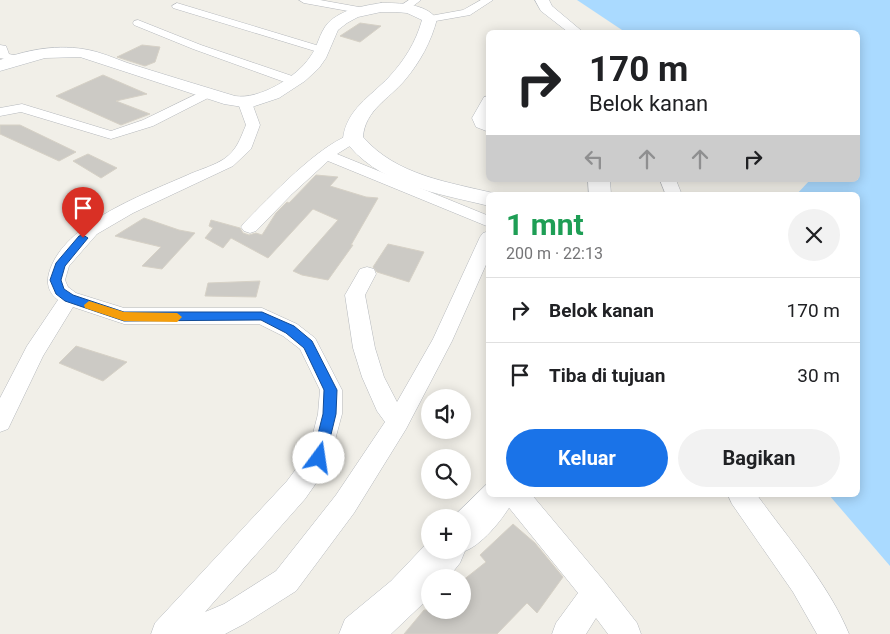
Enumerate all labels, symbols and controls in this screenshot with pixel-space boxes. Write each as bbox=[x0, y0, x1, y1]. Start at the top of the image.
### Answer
text: 170 m bbox=[589, 49, 688, 90]
icon: right bbox=[506, 50, 571, 115]
text: Belok kanan bbox=[589, 91, 708, 116]
icon: left bbox=[580, 145, 608, 173]
icon: ahead bbox=[633, 145, 661, 173]
icon: ahead bbox=[686, 145, 714, 173]
icon: right bbox=[739, 145, 767, 173]
pin bbox=[62, 187, 104, 238]
icon: arrive bbox=[69, 194, 97, 222]
text: 1 mnt bbox=[506, 207, 584, 242]
button: close bbox=[788, 209, 840, 261]
text: 200 m · 22:13 bbox=[506, 244, 603, 263]
icon: right bbox=[506, 296, 534, 324]
text: Belok kanan bbox=[549, 299, 654, 322]
text: 170 m bbox=[787, 299, 840, 322]
icon: arrive bbox=[506, 361, 534, 389]
text: Tiba di tujuan bbox=[549, 364, 665, 387]
text: 30 m bbox=[797, 364, 840, 387]
map controls bbox=[421, 389, 471, 619]
button: sound bbox=[421, 389, 471, 439]
button: Keluar bbox=[506, 429, 668, 487]
button: Bagikan bbox=[678, 429, 840, 487]
position arrow bbox=[292, 431, 344, 483]
button: search bbox=[421, 449, 471, 499]
button: + bbox=[421, 509, 471, 559]
button: − bbox=[421, 569, 471, 619]

